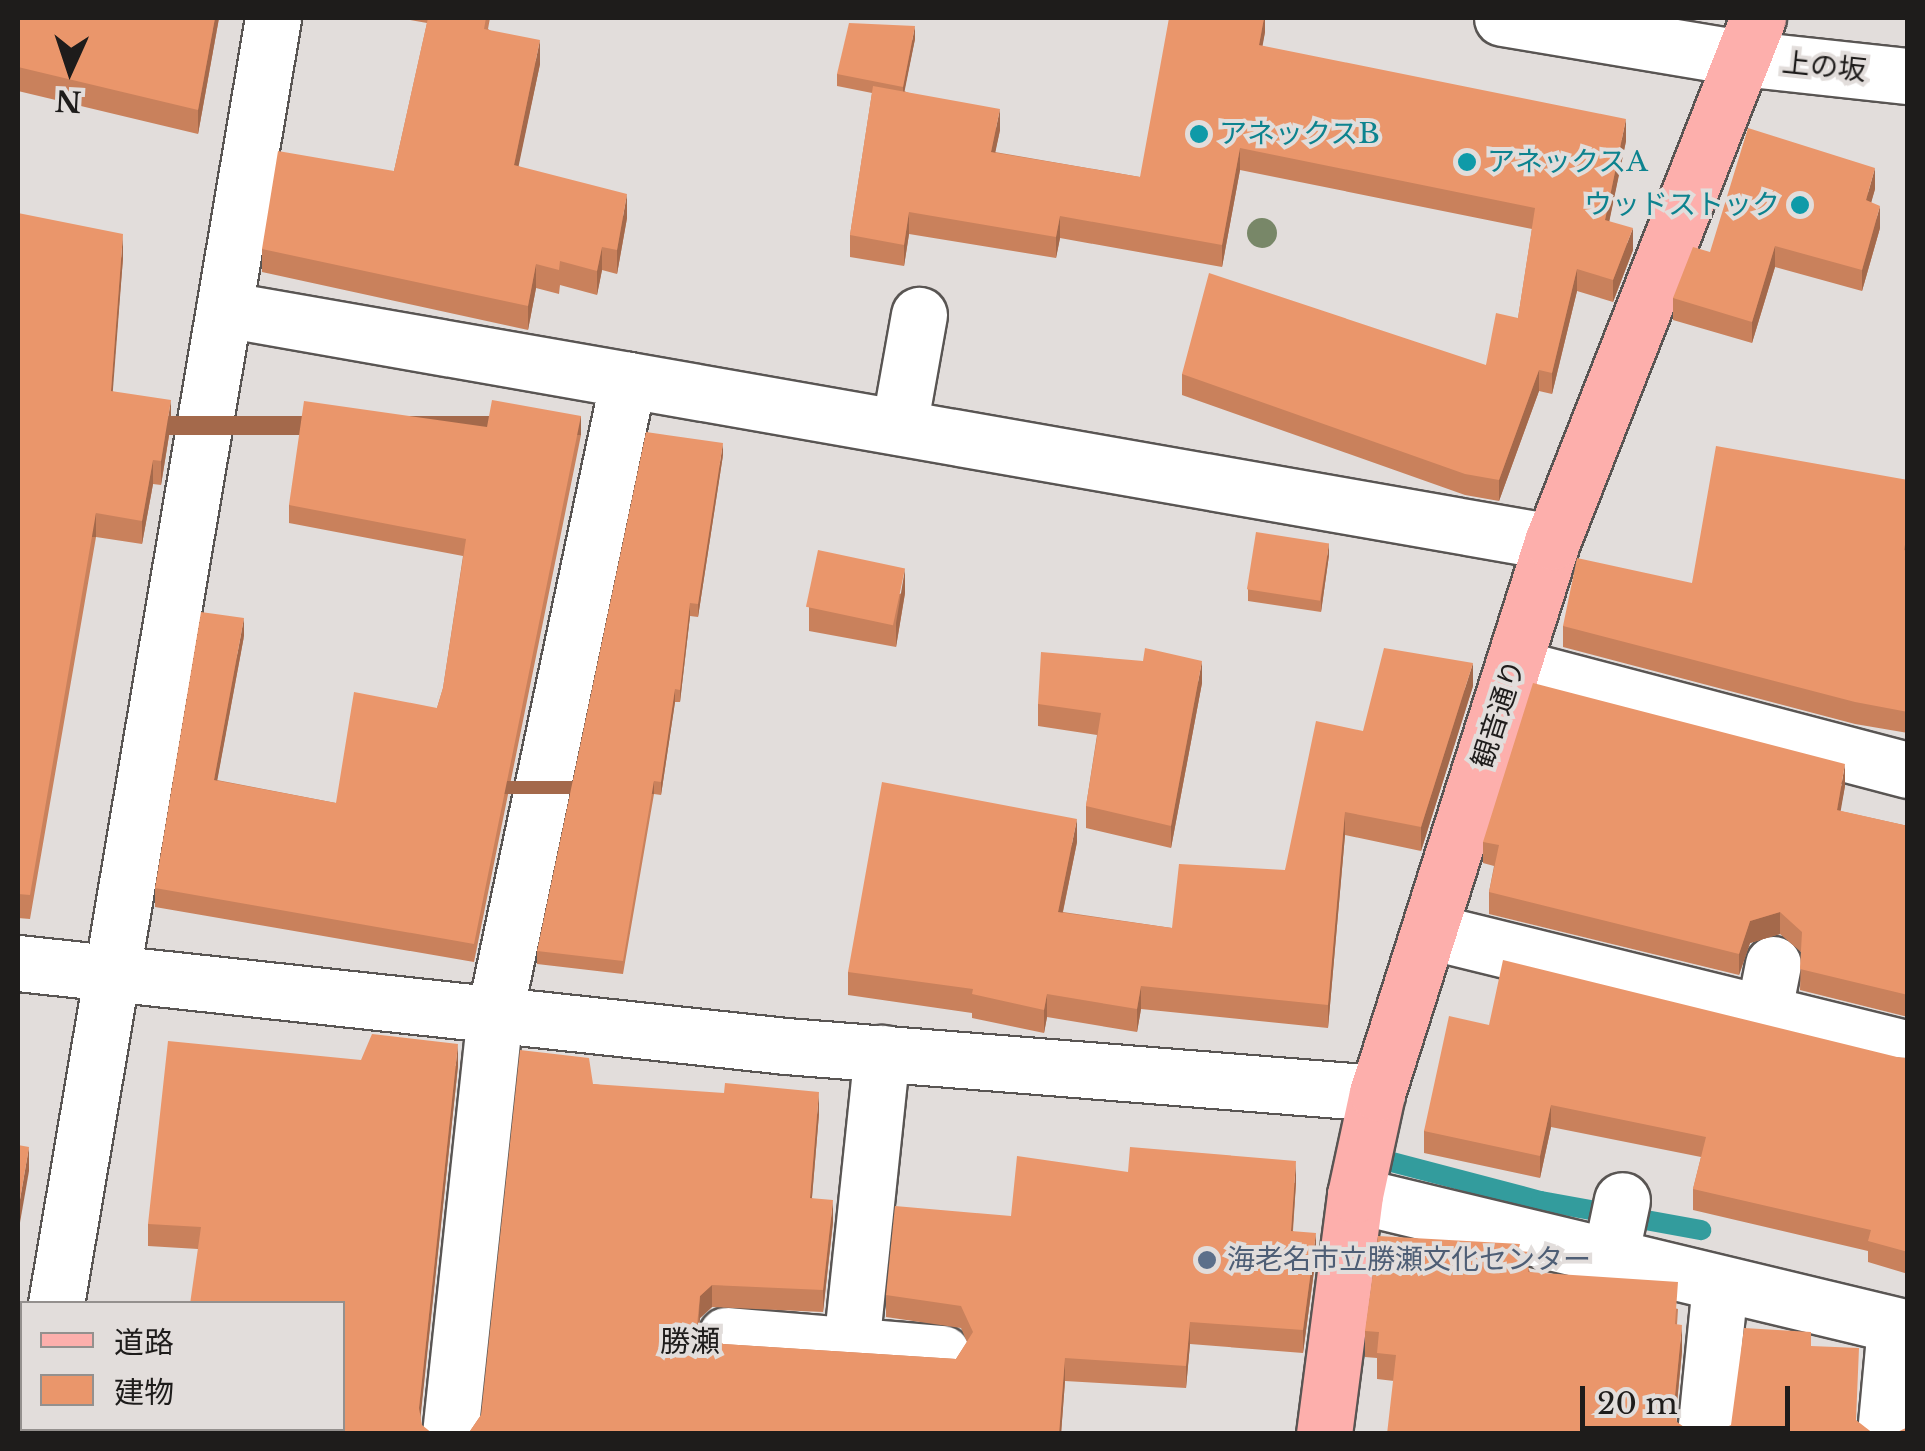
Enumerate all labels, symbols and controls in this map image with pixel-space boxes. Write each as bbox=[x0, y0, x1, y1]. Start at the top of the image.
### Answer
north arrow bbox=[20, 20, 120, 120]
street label: 上の坂 bbox=[1780, 46, 1868, 88]
text: N bbox=[54, 82, 82, 119]
place label: アネックスB bbox=[1219, 117, 1380, 151]
marker: アネックスB bbox=[1188, 123, 1210, 145]
place label: アネックスA bbox=[1487, 145, 1649, 179]
marker: アネックスA bbox=[1456, 151, 1478, 173]
place label: ウッドストック bbox=[1584, 188, 1780, 222]
marker: ウッドストック bbox=[1789, 194, 1811, 216]
street label: 観音通り bbox=[1466, 656, 1532, 772]
place label: 海老名市立勝瀬文化センター bbox=[1227, 1243, 1591, 1277]
marker: 海老名市立勝瀬文化センター bbox=[1196, 1249, 1218, 1271]
legend bbox=[20, 1301, 345, 1431]
text: 道路 bbox=[114, 1324, 174, 1361]
district label: 勝瀬 bbox=[660, 1324, 720, 1360]
scale bar bbox=[1585, 1366, 1795, 1428]
text: 建物 bbox=[114, 1374, 174, 1411]
text: 20 m bbox=[1597, 1385, 1678, 1422]

